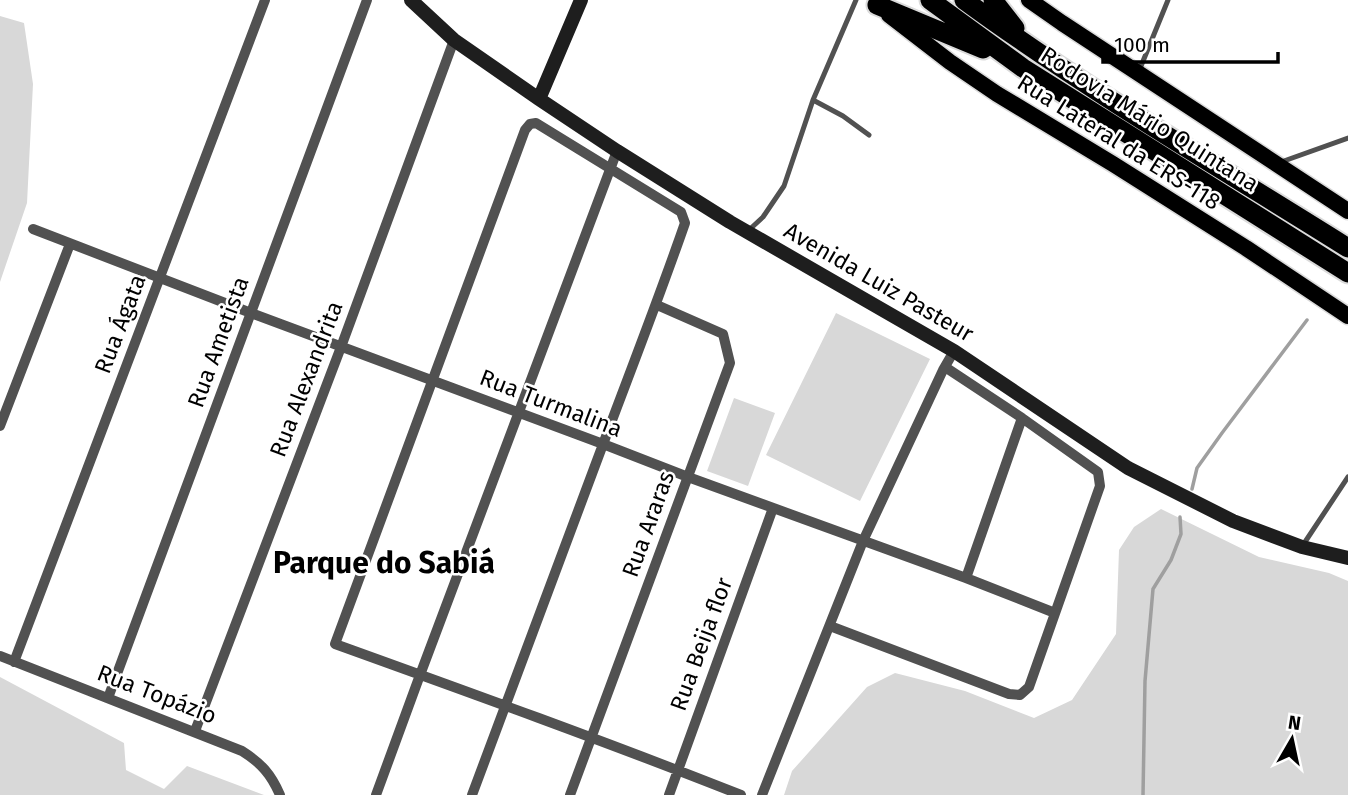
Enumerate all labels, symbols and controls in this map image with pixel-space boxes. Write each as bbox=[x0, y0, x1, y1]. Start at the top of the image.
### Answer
scale bar bbox=[1103, 21, 1278, 65]
text: 100 m bbox=[1114, 32, 1170, 58]
street label: Rodovia Mário Quintana bbox=[1036, 40, 1264, 198]
street label: Rua Lateral da ERS-118 bbox=[1012, 68, 1226, 216]
street label: Avenida Luiz Pasteur bbox=[779, 216, 979, 348]
street label: Rua Ágata bbox=[87, 270, 152, 377]
street label: Rua Ametista bbox=[181, 273, 255, 411]
street label: Rua Alexandrita bbox=[263, 297, 349, 461]
street label: Rua Turmalina bbox=[476, 363, 626, 443]
street label: Rua Araras bbox=[616, 467, 680, 581]
district label: Parque do Sabiá bbox=[273, 545, 495, 581]
street label: Rua Beija flor bbox=[664, 573, 738, 714]
street label: Rua Topázio bbox=[93, 658, 221, 730]
north arrow bbox=[1257, 704, 1327, 774]
text: N bbox=[1287, 710, 1303, 735]

